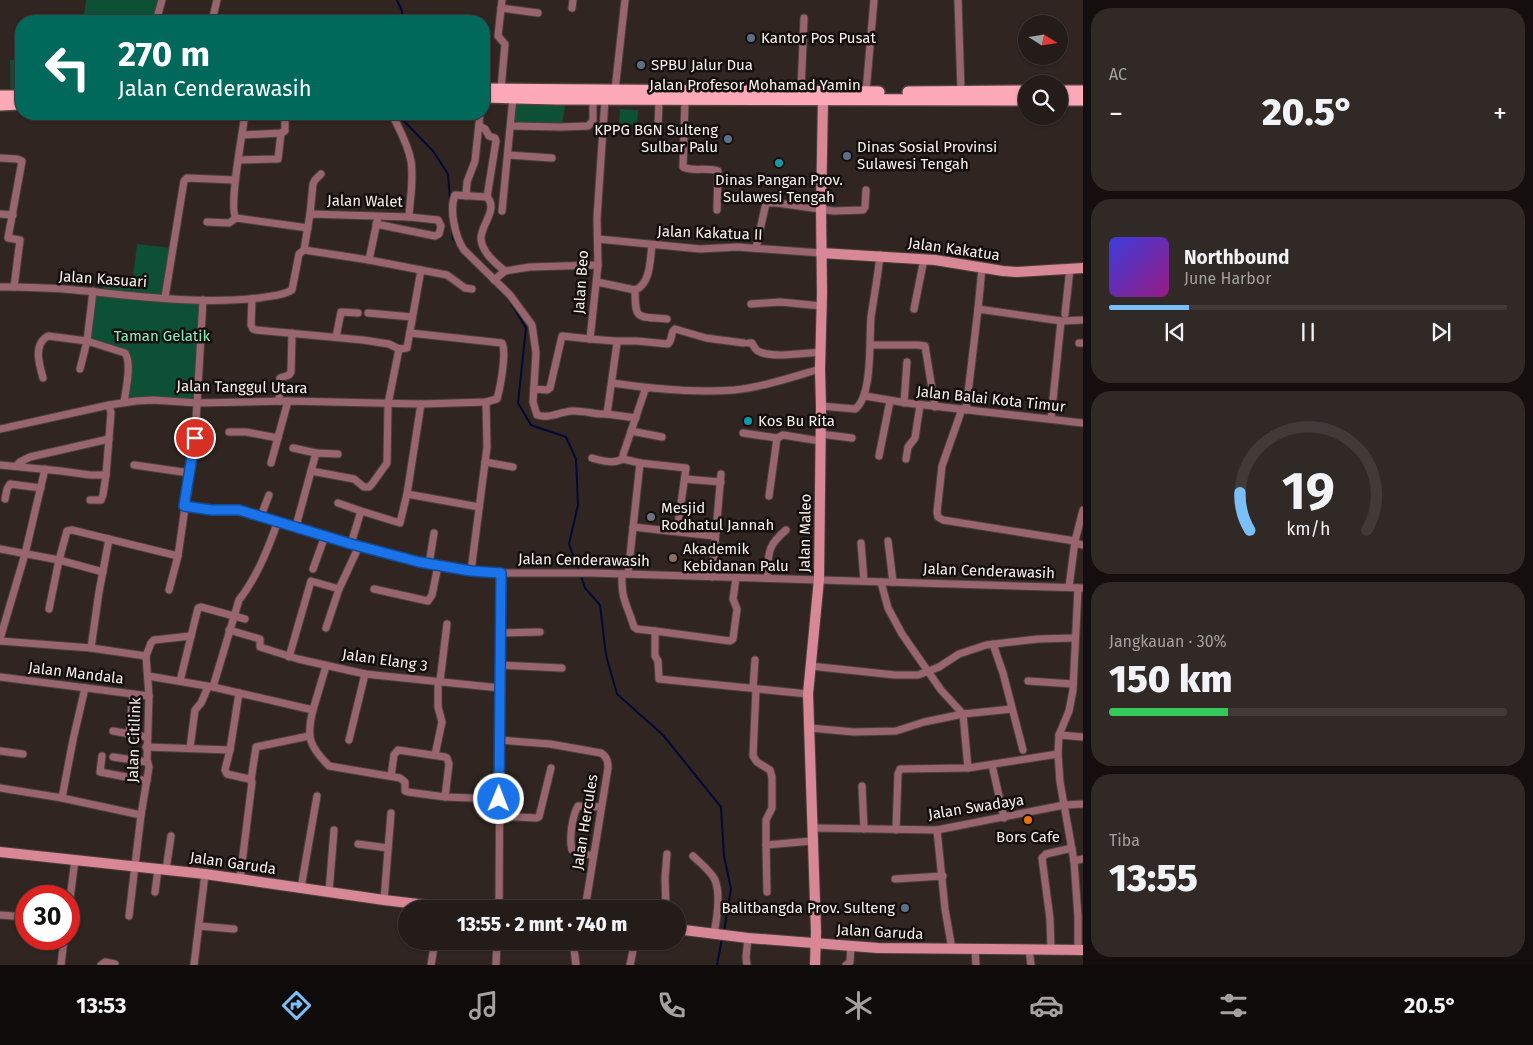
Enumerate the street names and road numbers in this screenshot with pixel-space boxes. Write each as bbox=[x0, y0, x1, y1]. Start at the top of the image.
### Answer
street label: Jalan Profesor Mohamad Yamin bbox=[649, 76, 861, 94]
street label: Jalan Walet bbox=[327, 191, 404, 211]
street label: Jalan Kakatua II bbox=[657, 222, 763, 244]
street label: Jalan Kakatua bbox=[907, 234, 1001, 264]
street label: Jalan Beo bbox=[570, 250, 592, 314]
street label: Jalan Kasuari bbox=[58, 267, 148, 291]
street label: Jalan Tanggul Utara bbox=[176, 377, 308, 397]
street label: Jalan Balai Kota Timur bbox=[916, 382, 1067, 416]
street label: Jalan Maleo bbox=[795, 493, 815, 573]
street label: Jalan Cenderawasih bbox=[518, 550, 650, 570]
street label: Jalan Cenderawasih bbox=[923, 560, 1055, 582]
street label: Jalan Elang 3 bbox=[341, 645, 429, 675]
street label: Jalan Mandala bbox=[27, 658, 125, 688]
street label: Jalan Citilink bbox=[124, 697, 144, 783]
street label: Jalan Hercules bbox=[569, 773, 601, 871]
street label: Jalan Swadaya bbox=[927, 791, 1025, 823]
street label: Jalan Garuda bbox=[189, 848, 277, 878]
street label: Jalan Garuda bbox=[836, 921, 924, 943]

